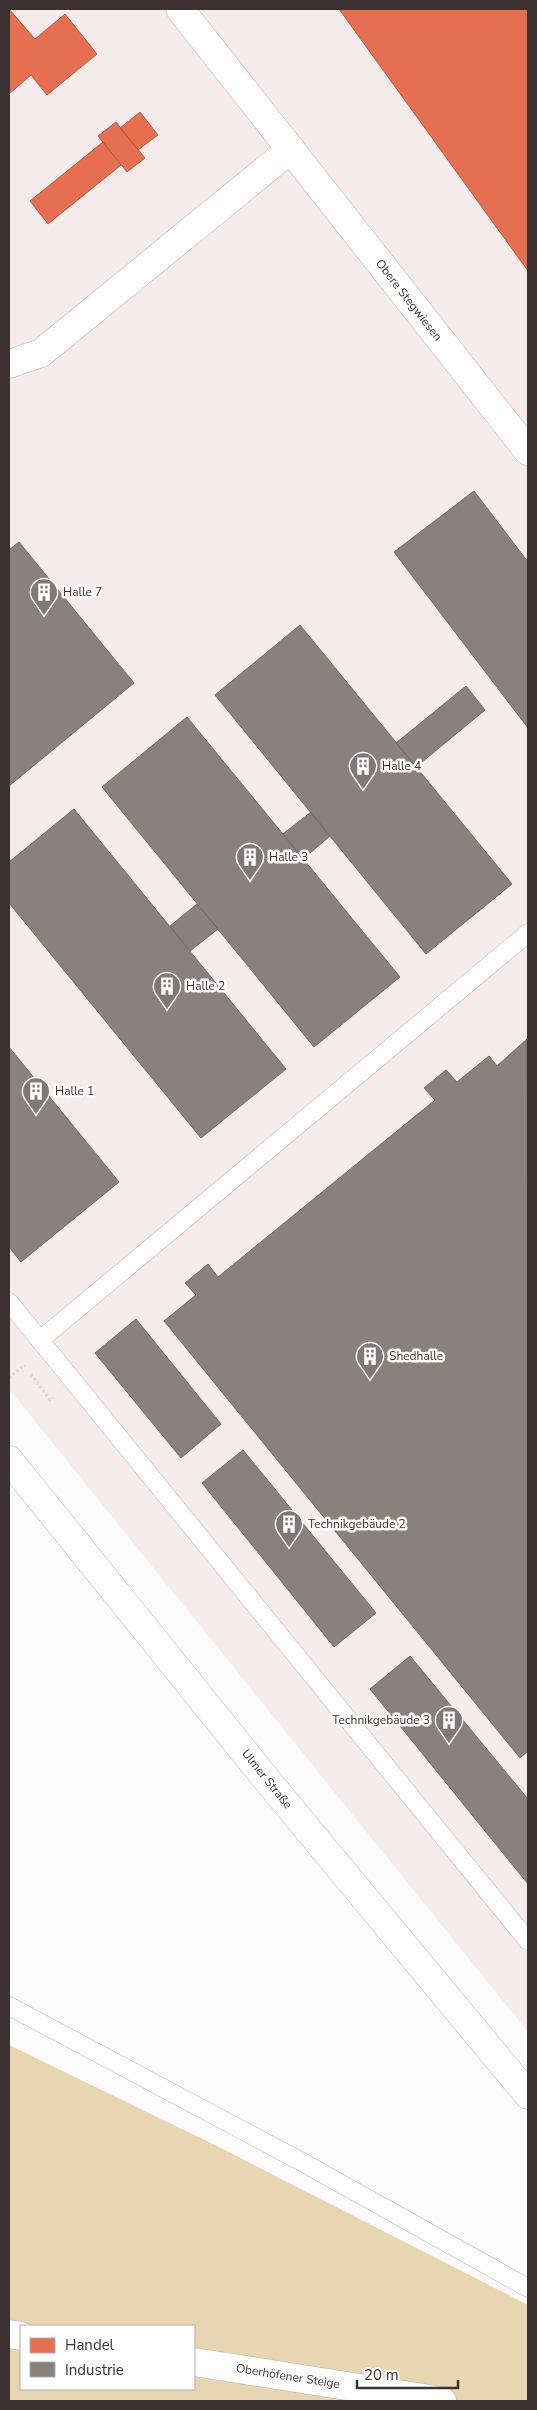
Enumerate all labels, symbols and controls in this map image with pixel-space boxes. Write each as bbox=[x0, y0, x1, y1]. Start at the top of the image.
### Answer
street label: Obere Stegwiesen bbox=[372, 256, 446, 344]
building icon: Halle 7 bbox=[29, 577, 59, 616]
place label: Halle 7 bbox=[63, 584, 102, 600]
building icon: Halle 4 bbox=[348, 751, 378, 790]
place label: Halle 4 bbox=[382, 758, 421, 774]
building icon: Halle 3 bbox=[235, 842, 265, 881]
place label: Halle 3 bbox=[269, 849, 308, 865]
building icon: Halle 2 bbox=[152, 971, 182, 1010]
place label: Halle 2 bbox=[186, 978, 225, 994]
building icon: Halle 1 bbox=[21, 1076, 51, 1115]
place label: Halle 1 bbox=[55, 1083, 94, 1099]
building icon: Shedhalle bbox=[355, 1341, 385, 1380]
place label: Shedhalle bbox=[389, 1348, 443, 1364]
building icon: Technikgebäude 2 bbox=[274, 1509, 304, 1548]
place label: Technikgebäude 2 bbox=[308, 1516, 406, 1532]
building icon: Technikgebäude 3 bbox=[434, 1705, 464, 1744]
place label: Technikgebäude 3 bbox=[332, 1712, 430, 1728]
street label: Ulmer Straße bbox=[238, 1746, 296, 1812]
legend bbox=[20, 2325, 195, 2390]
text: Handel bbox=[65, 2335, 115, 2355]
scale bar bbox=[357, 2358, 458, 2390]
text: Industrie bbox=[65, 2360, 124, 2380]
street label: Oberhöfener Steige bbox=[235, 2360, 341, 2392]
text: 20 m bbox=[364, 2365, 399, 2385]

